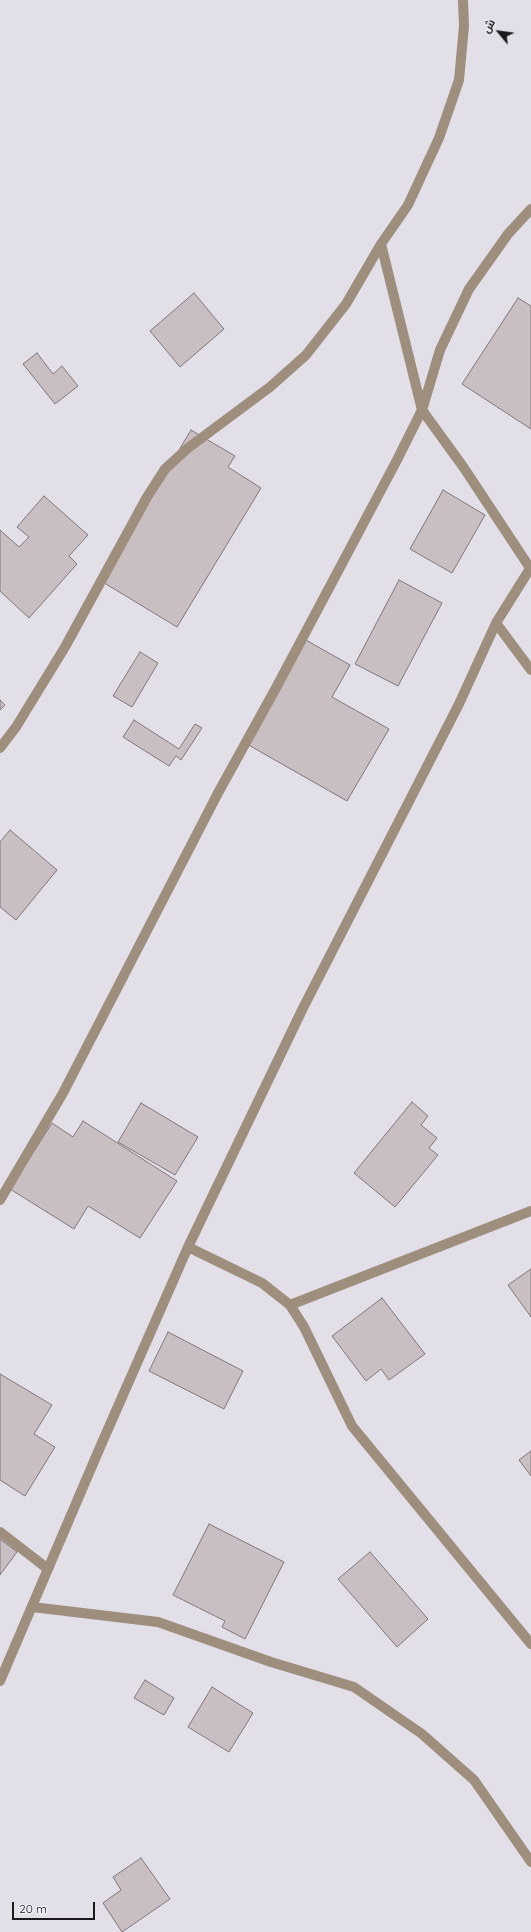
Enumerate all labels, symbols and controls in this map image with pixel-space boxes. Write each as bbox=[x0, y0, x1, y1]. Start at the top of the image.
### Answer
north arrow bbox=[479, 12, 519, 52]
text: ش bbox=[479, 17, 498, 36]
scale bar bbox=[14, 1894, 97, 1920]
text: 20 m bbox=[19, 1901, 47, 1916]

